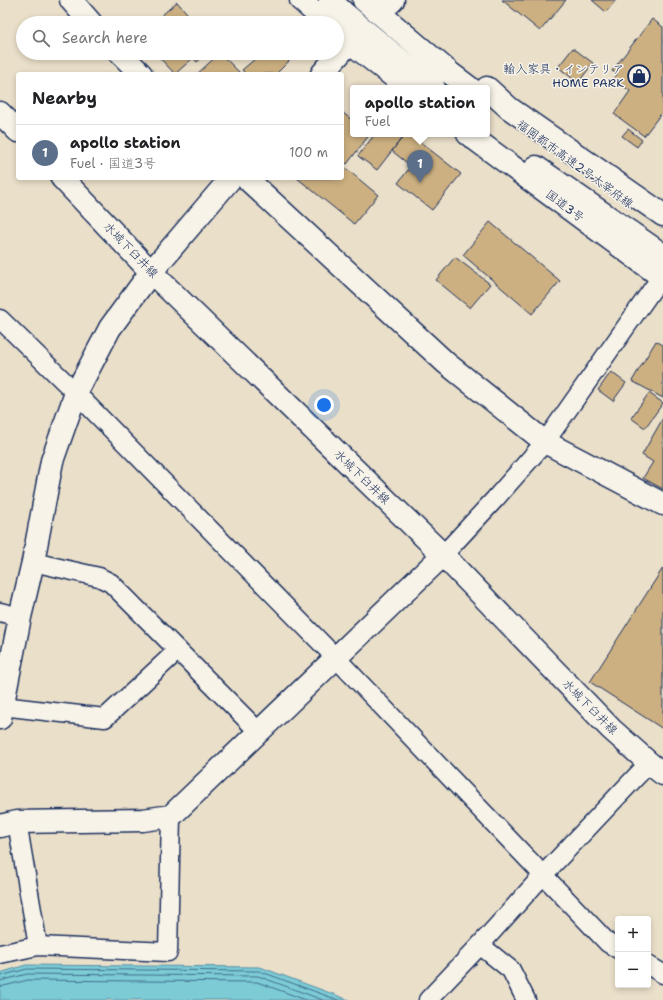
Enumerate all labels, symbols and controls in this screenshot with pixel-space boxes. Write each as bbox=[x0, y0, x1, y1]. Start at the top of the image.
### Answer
search box bbox=[16, 16, 344, 60]
icon: search bbox=[30, 27, 52, 49]
text: Search here bbox=[62, 28, 148, 48]
place label: 輸入家具・インテリア HOME PARK bbox=[503, 61, 624, 91]
shop icon: 輸入家具・インテリア HOME PARK bbox=[626, 63, 652, 89]
popup bbox=[350, 85, 490, 137]
text: Nearby bbox=[32, 87, 97, 109]
text: apollo station bbox=[365, 93, 475, 113]
text: Fuel bbox=[365, 113, 390, 130]
street label: 福岡都市高速2号太宰府線 bbox=[514, 116, 636, 212]
text: apollo station bbox=[70, 133, 181, 153]
text: 1 bbox=[42, 144, 48, 161]
text: 100 m bbox=[289, 144, 328, 161]
pin: 1 bbox=[407, 150, 433, 183]
text: Fuel · 国道3号 bbox=[70, 155, 156, 172]
street label: 国道3号 bbox=[542, 186, 588, 226]
street label: 水城下臼井線 bbox=[100, 219, 162, 281]
your location bbox=[314, 395, 334, 415]
street label: 水城下臼井線 bbox=[331, 446, 393, 508]
street label: 水城下臼井線 bbox=[559, 676, 621, 738]
map controls bbox=[615, 916, 651, 988]
button: + bbox=[615, 916, 651, 952]
button: − bbox=[615, 952, 651, 988]

